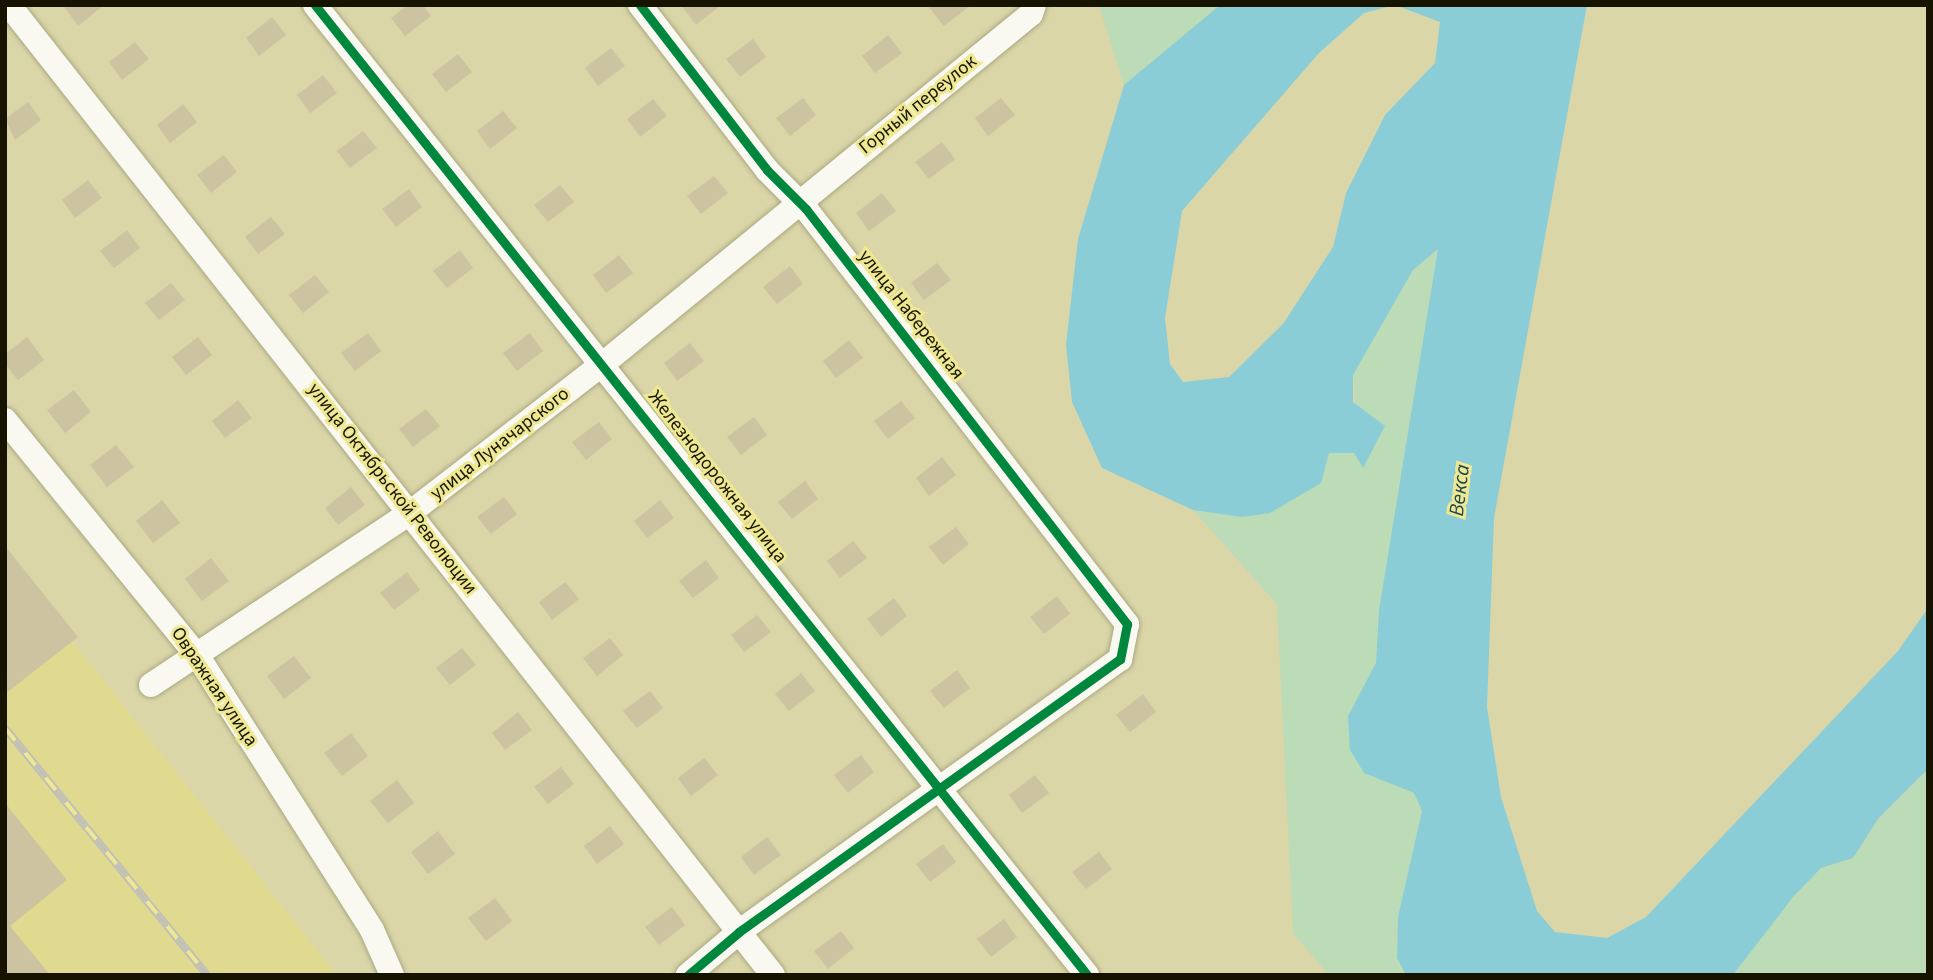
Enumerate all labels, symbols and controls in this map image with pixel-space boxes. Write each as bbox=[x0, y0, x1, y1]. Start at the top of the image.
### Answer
street label: Горный переулок bbox=[855, 51, 981, 159]
street label: улица Набережная bbox=[853, 246, 969, 384]
street label: улица Октябрьской Революции bbox=[302, 379, 482, 599]
street label: улица Луначарского bbox=[426, 383, 574, 505]
street label: Железнодорожная улица bbox=[643, 386, 791, 568]
water label: Векса bbox=[1443, 463, 1475, 517]
street label: Овражная улица bbox=[166, 623, 262, 751]

